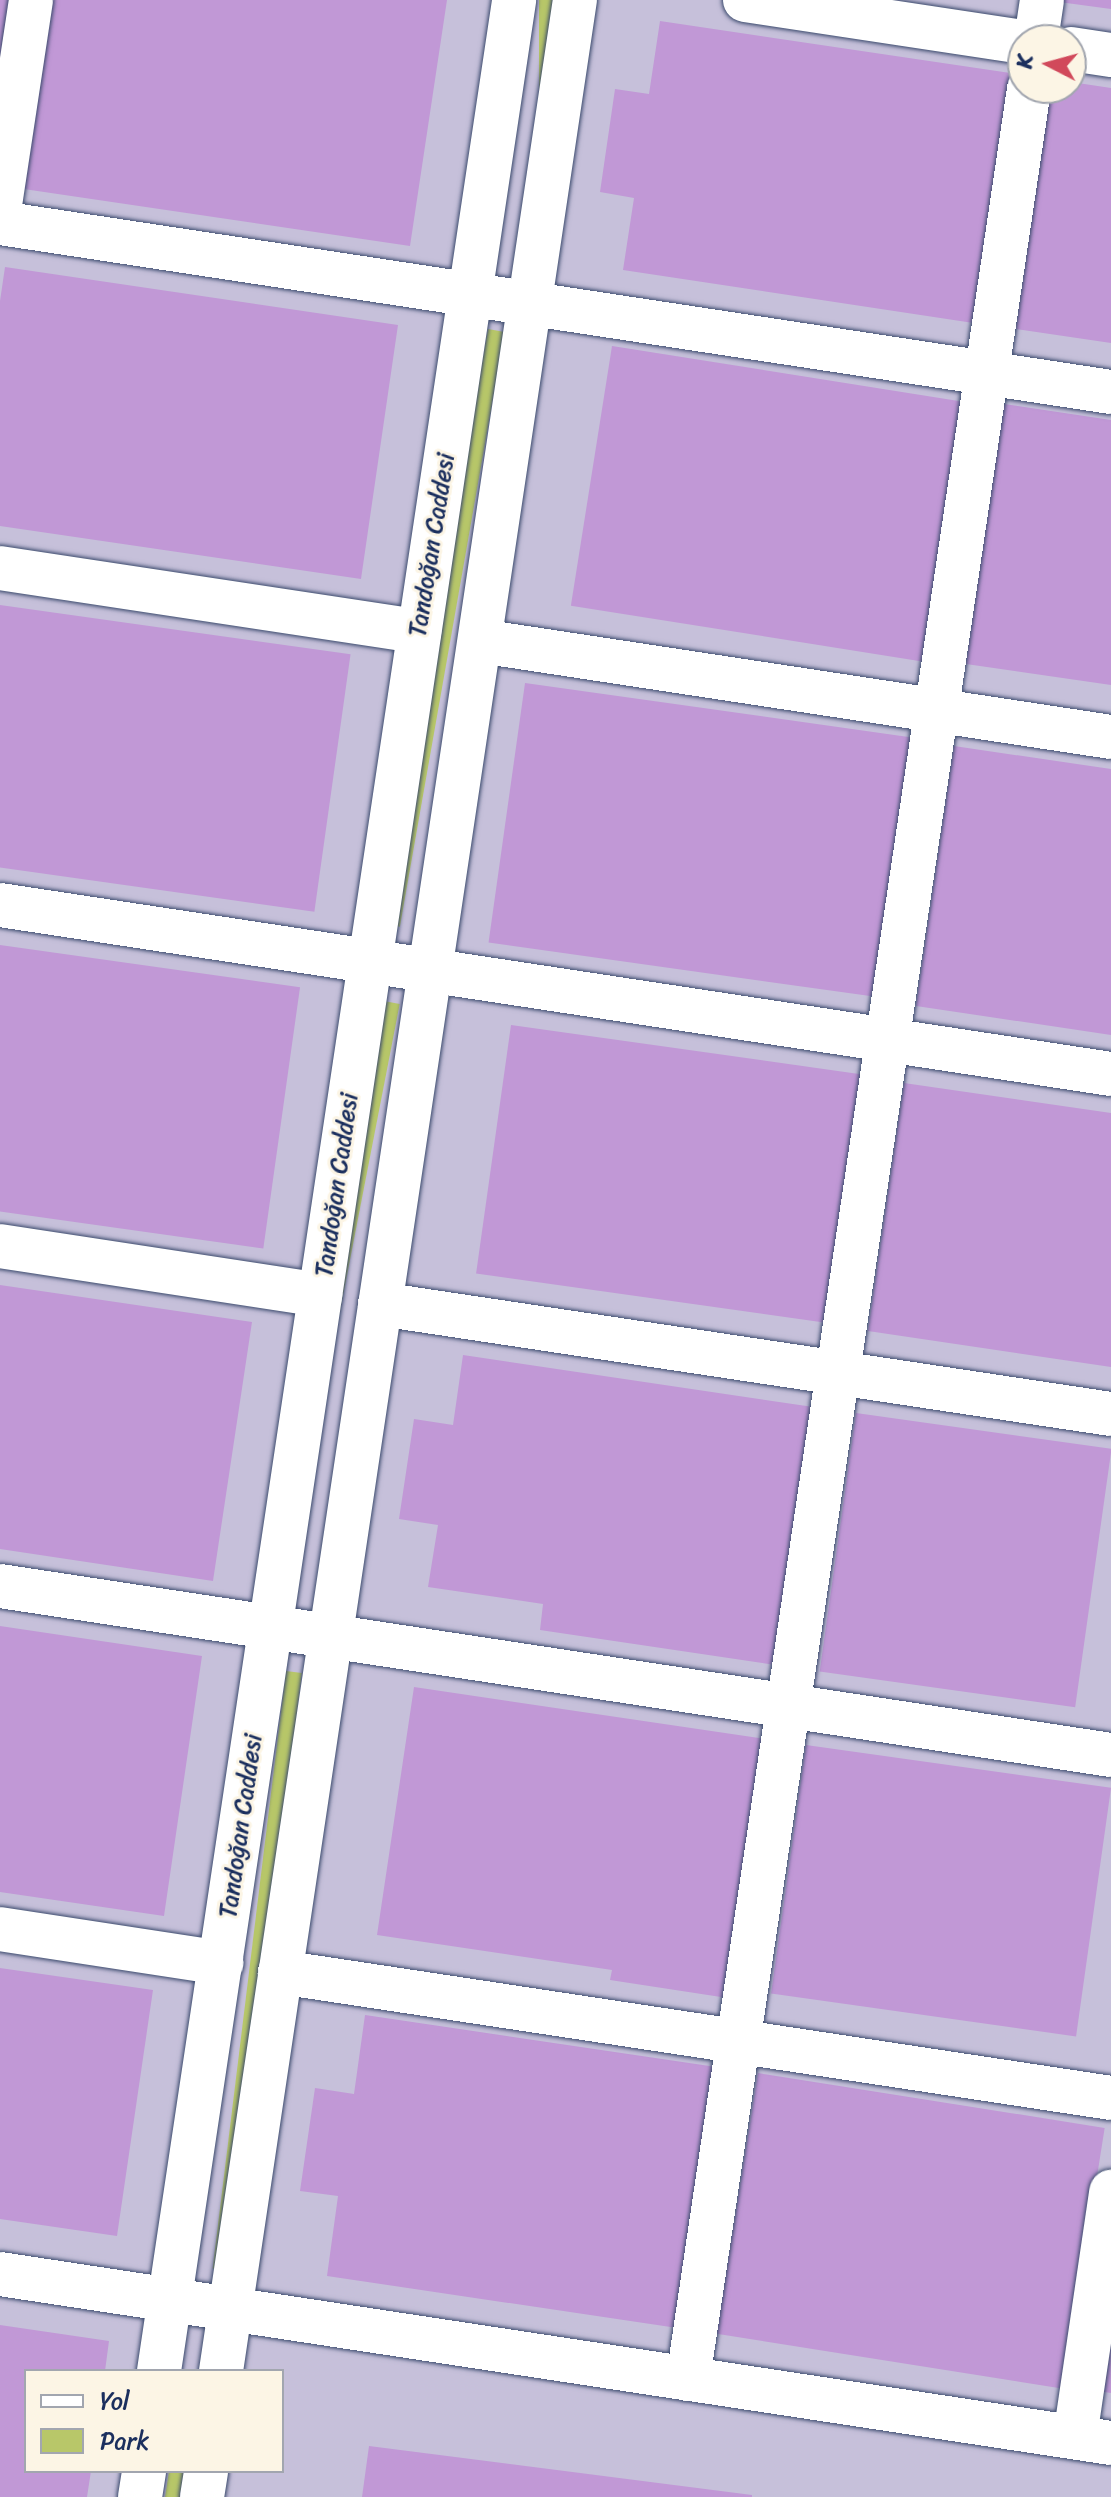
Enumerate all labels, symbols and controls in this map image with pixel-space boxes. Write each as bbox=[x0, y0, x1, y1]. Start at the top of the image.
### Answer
north arrow bbox=[1007, 24, 1087, 104]
text: K bbox=[1005, 53, 1045, 70]
street label: Tandoğan Caddesi bbox=[403, 451, 461, 639]
street label: Tandoğan Caddesi bbox=[310, 1091, 364, 1279]
street label: Tandoğan Caddesi bbox=[214, 1732, 268, 1920]
legend bbox=[24, 2369, 284, 2473]
text: Yol bbox=[100, 2380, 130, 2422]
text: Park bbox=[100, 2420, 149, 2462]

